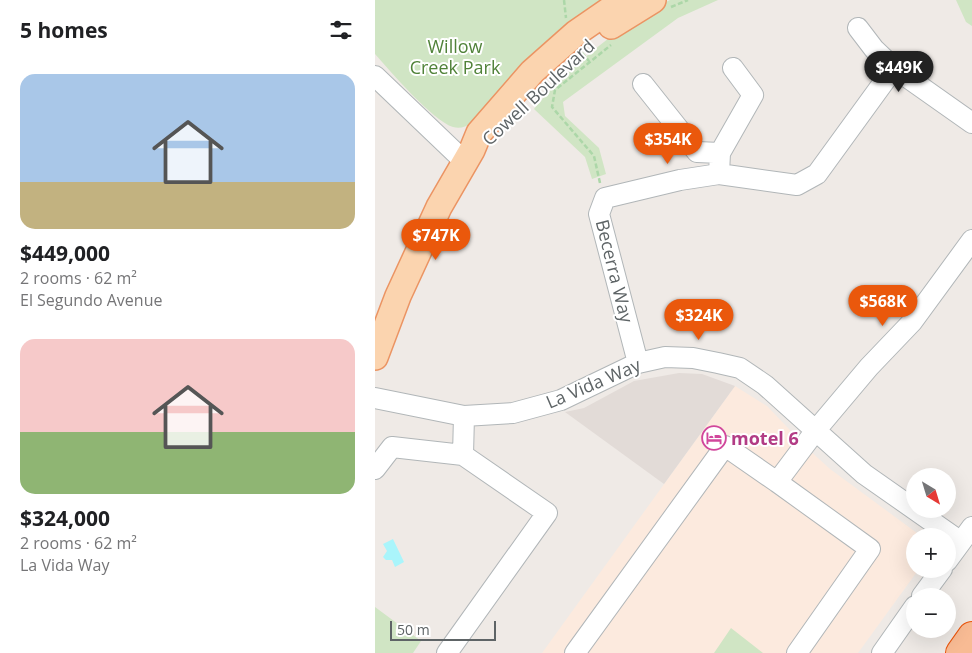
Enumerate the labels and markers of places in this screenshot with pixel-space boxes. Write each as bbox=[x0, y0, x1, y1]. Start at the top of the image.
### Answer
pin: $449K bbox=[864, 51, 934, 93]
pin: $354K bbox=[633, 122, 703, 165]
pin: $747K bbox=[401, 218, 471, 261]
pin: $568K bbox=[848, 284, 918, 327]
pin: $324K bbox=[664, 298, 734, 341]
hotel icon: motel 6 bbox=[701, 425, 727, 451]
place label: motel 6 bbox=[731, 426, 799, 450]

